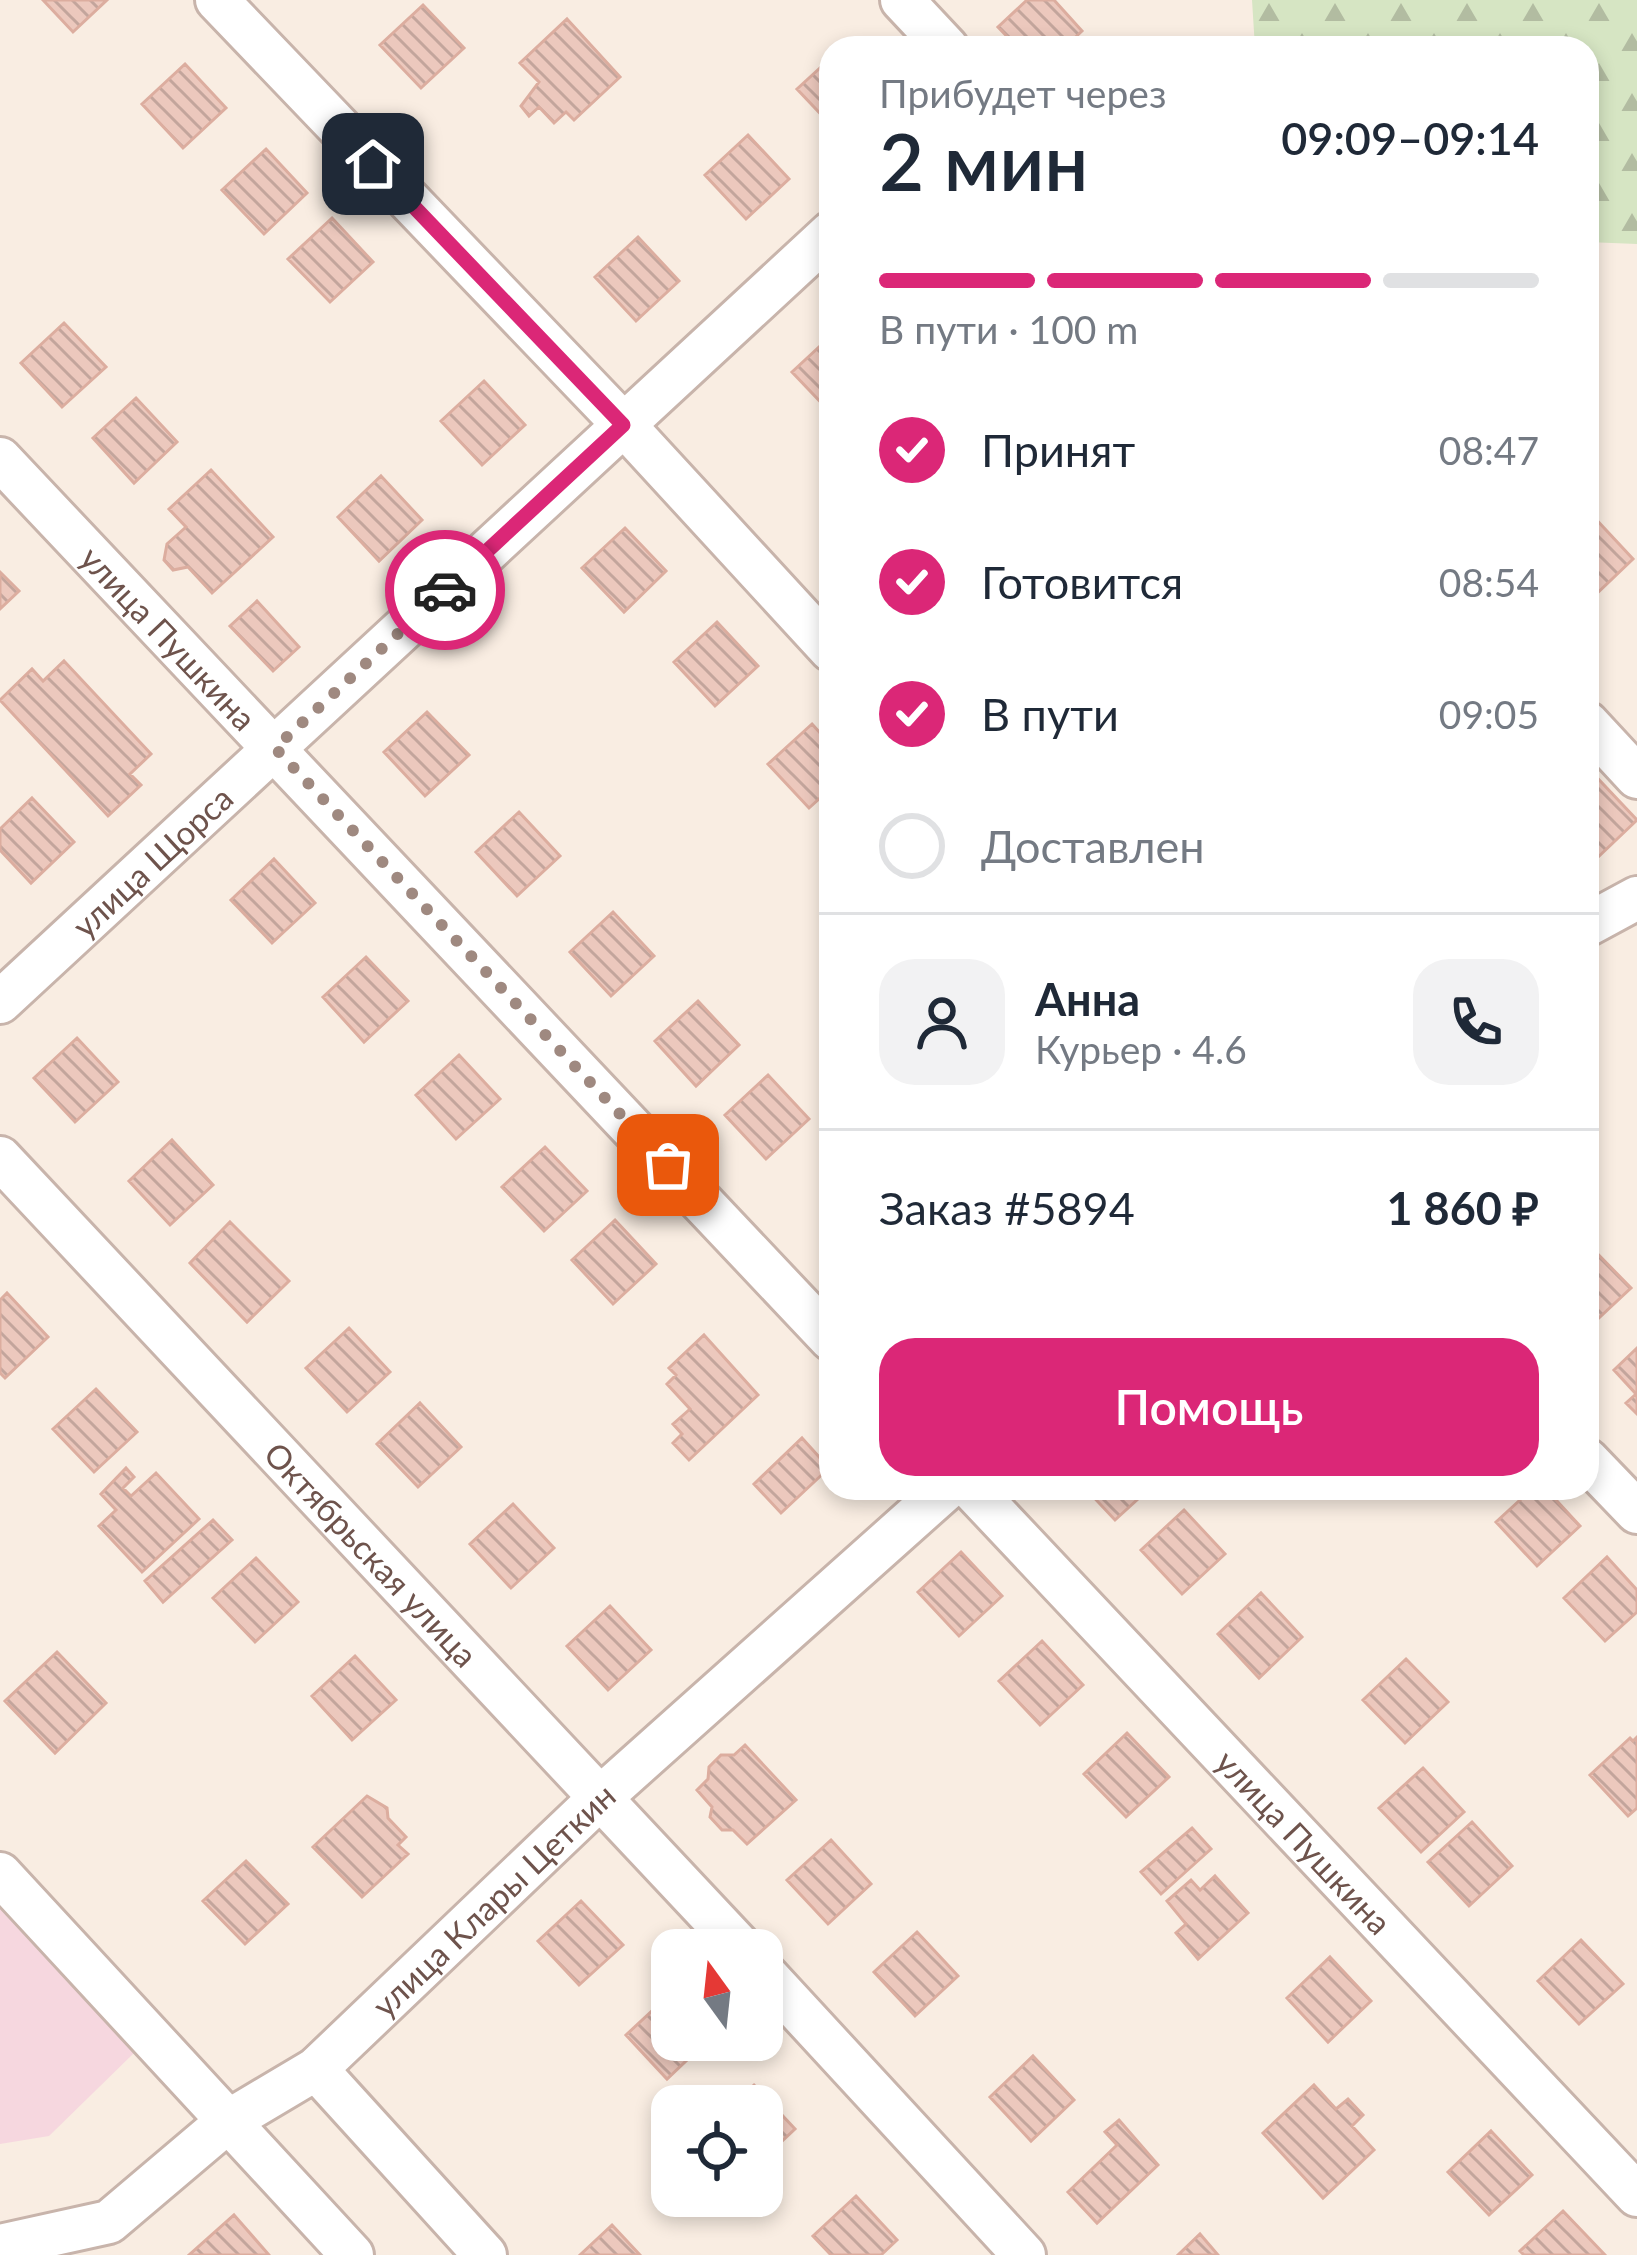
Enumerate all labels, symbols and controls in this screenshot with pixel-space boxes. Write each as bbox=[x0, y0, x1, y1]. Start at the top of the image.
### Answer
text: Прибудет через bbox=[879, 70, 1166, 116]
text: 09:09–09:14 bbox=[1281, 111, 1539, 165]
pin bbox=[322, 113, 424, 215]
text: 2 мин bbox=[879, 114, 1089, 208]
icon: home bbox=[340, 131, 406, 197]
text: В пути · 100 m bbox=[879, 306, 1138, 352]
icon: check bbox=[879, 417, 945, 483]
text: Принят bbox=[981, 423, 1135, 477]
text: 08:47 bbox=[1439, 427, 1539, 473]
courier bbox=[385, 530, 505, 650]
street label: улица Пушкина bbox=[73, 538, 265, 738]
icon: check bbox=[879, 549, 945, 615]
text: Готовится bbox=[981, 555, 1183, 609]
icon: car bbox=[412, 557, 478, 623]
text: 08:54 bbox=[1439, 559, 1539, 605]
icon: check bbox=[879, 681, 945, 747]
text: В пути bbox=[981, 687, 1119, 741]
text: 09:05 bbox=[1439, 691, 1539, 737]
street label: улица Щорса bbox=[63, 777, 240, 945]
text: Доставлен bbox=[981, 819, 1205, 873]
button: person bbox=[879, 959, 1005, 1085]
button: phone bbox=[1413, 959, 1539, 1085]
text: Анна bbox=[1035, 972, 1140, 1026]
text: Курьер · 4.6 bbox=[1035, 1026, 1247, 1072]
pin bbox=[617, 1114, 719, 1216]
icon: bag bbox=[635, 1132, 701, 1198]
text: Заказ #5894 bbox=[879, 1181, 1135, 1235]
text: 1 860 ₽ bbox=[1387, 1181, 1539, 1235]
button: Помощь bbox=[879, 1338, 1539, 1476]
street label: Октябрьская улица bbox=[257, 1433, 486, 1675]
street label: улица Пушкина bbox=[1208, 1741, 1400, 1942]
street label: улица Клары Цеткин bbox=[364, 1774, 623, 2025]
north arrow bbox=[651, 1929, 783, 2061]
map controls bbox=[651, 1929, 783, 2217]
button: locate bbox=[651, 2085, 783, 2217]

